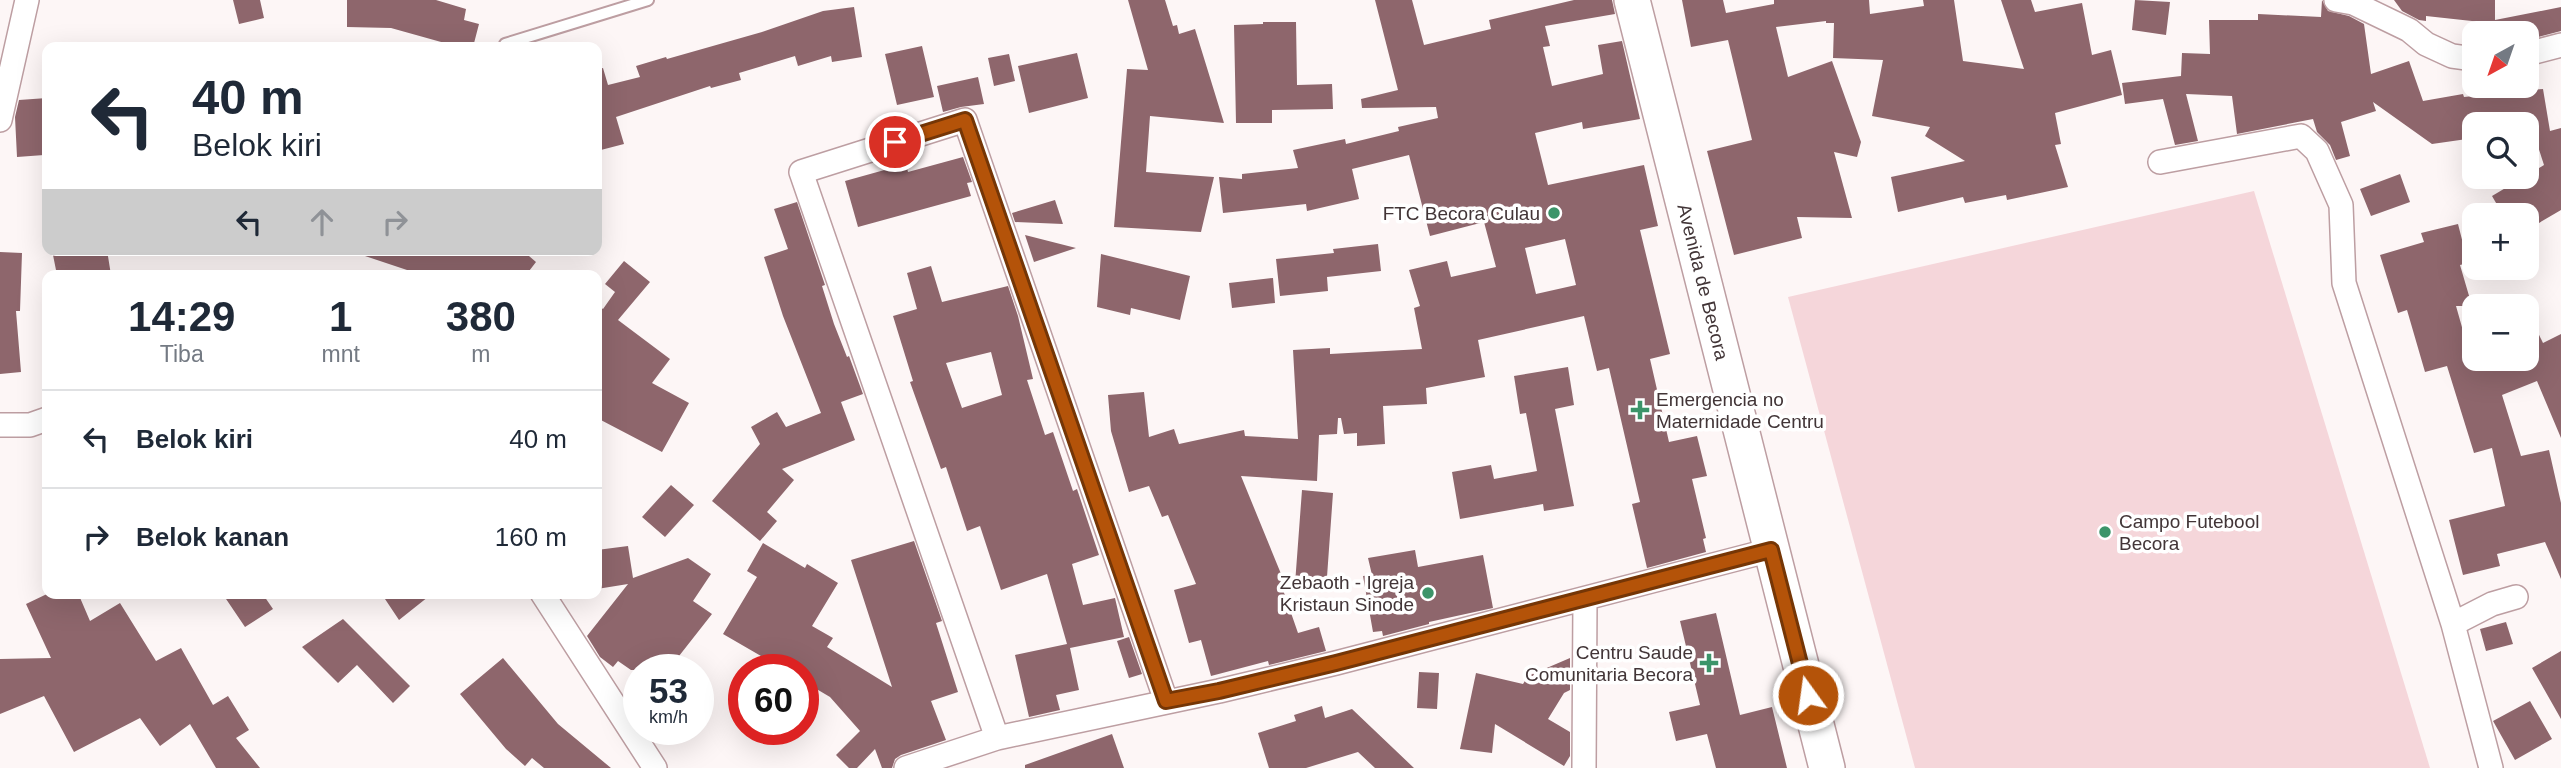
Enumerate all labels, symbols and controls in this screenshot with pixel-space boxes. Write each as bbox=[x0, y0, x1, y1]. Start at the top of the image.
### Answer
north arrow bbox=[2462, 21, 2539, 98]
map controls bbox=[2462, 21, 2539, 371]
icon: left bbox=[77, 70, 168, 161]
text: 40 m bbox=[192, 70, 304, 124]
pin bbox=[865, 112, 925, 172]
button: search bbox=[2462, 112, 2539, 189]
icon: arrive bbox=[876, 123, 914, 161]
text: Belok kiri bbox=[192, 127, 322, 163]
street label: Avenida de Becora bbox=[1673, 202, 1733, 363]
icon: left bbox=[230, 203, 268, 241]
icon: ahead bbox=[303, 203, 341, 241]
icon: right bbox=[376, 203, 414, 241]
place label: FTC Becora Culau bbox=[1383, 203, 1540, 224]
button: + bbox=[2462, 203, 2539, 280]
marker: FTC Becora Culau bbox=[1546, 205, 1562, 221]
text: 14:29 bbox=[128, 293, 235, 340]
text: 1 bbox=[329, 293, 352, 340]
text: 380 bbox=[446, 293, 516, 340]
button: − bbox=[2462, 294, 2539, 371]
text: Tiba bbox=[160, 341, 204, 367]
text: mnt bbox=[321, 341, 360, 367]
text: m bbox=[471, 341, 490, 367]
place label: Emergencia no Maternidade Centru bbox=[1656, 389, 1824, 432]
marker: Emergencia no Maternidade Centru bbox=[1630, 400, 1650, 420]
icon: left bbox=[77, 420, 115, 458]
text: Belok kiri bbox=[136, 424, 253, 454]
text: 40 m bbox=[509, 424, 567, 454]
place label: Campo Futebool Becora bbox=[2119, 511, 2259, 554]
icon: right bbox=[77, 518, 115, 556]
text: Belok kanan bbox=[136, 522, 289, 552]
text: 160 m bbox=[495, 522, 567, 552]
marker: Campo Futebool Becora bbox=[2097, 524, 2113, 540]
place label: Zebaoth - Igreja Kristaun Sinode bbox=[1280, 572, 1414, 615]
marker: Zebaoth - Igreja Kristaun Sinode bbox=[1420, 585, 1436, 601]
place label: Centru Saude Comunitaria Becora bbox=[1525, 642, 1693, 685]
marker: Centru Saude Comunitaria Becora bbox=[1699, 653, 1719, 673]
speed limit sign: 60 bbox=[728, 654, 819, 745]
position arrow bbox=[1771, 658, 1845, 732]
text: 53 bbox=[649, 671, 688, 710]
text: km/h bbox=[649, 707, 688, 727]

